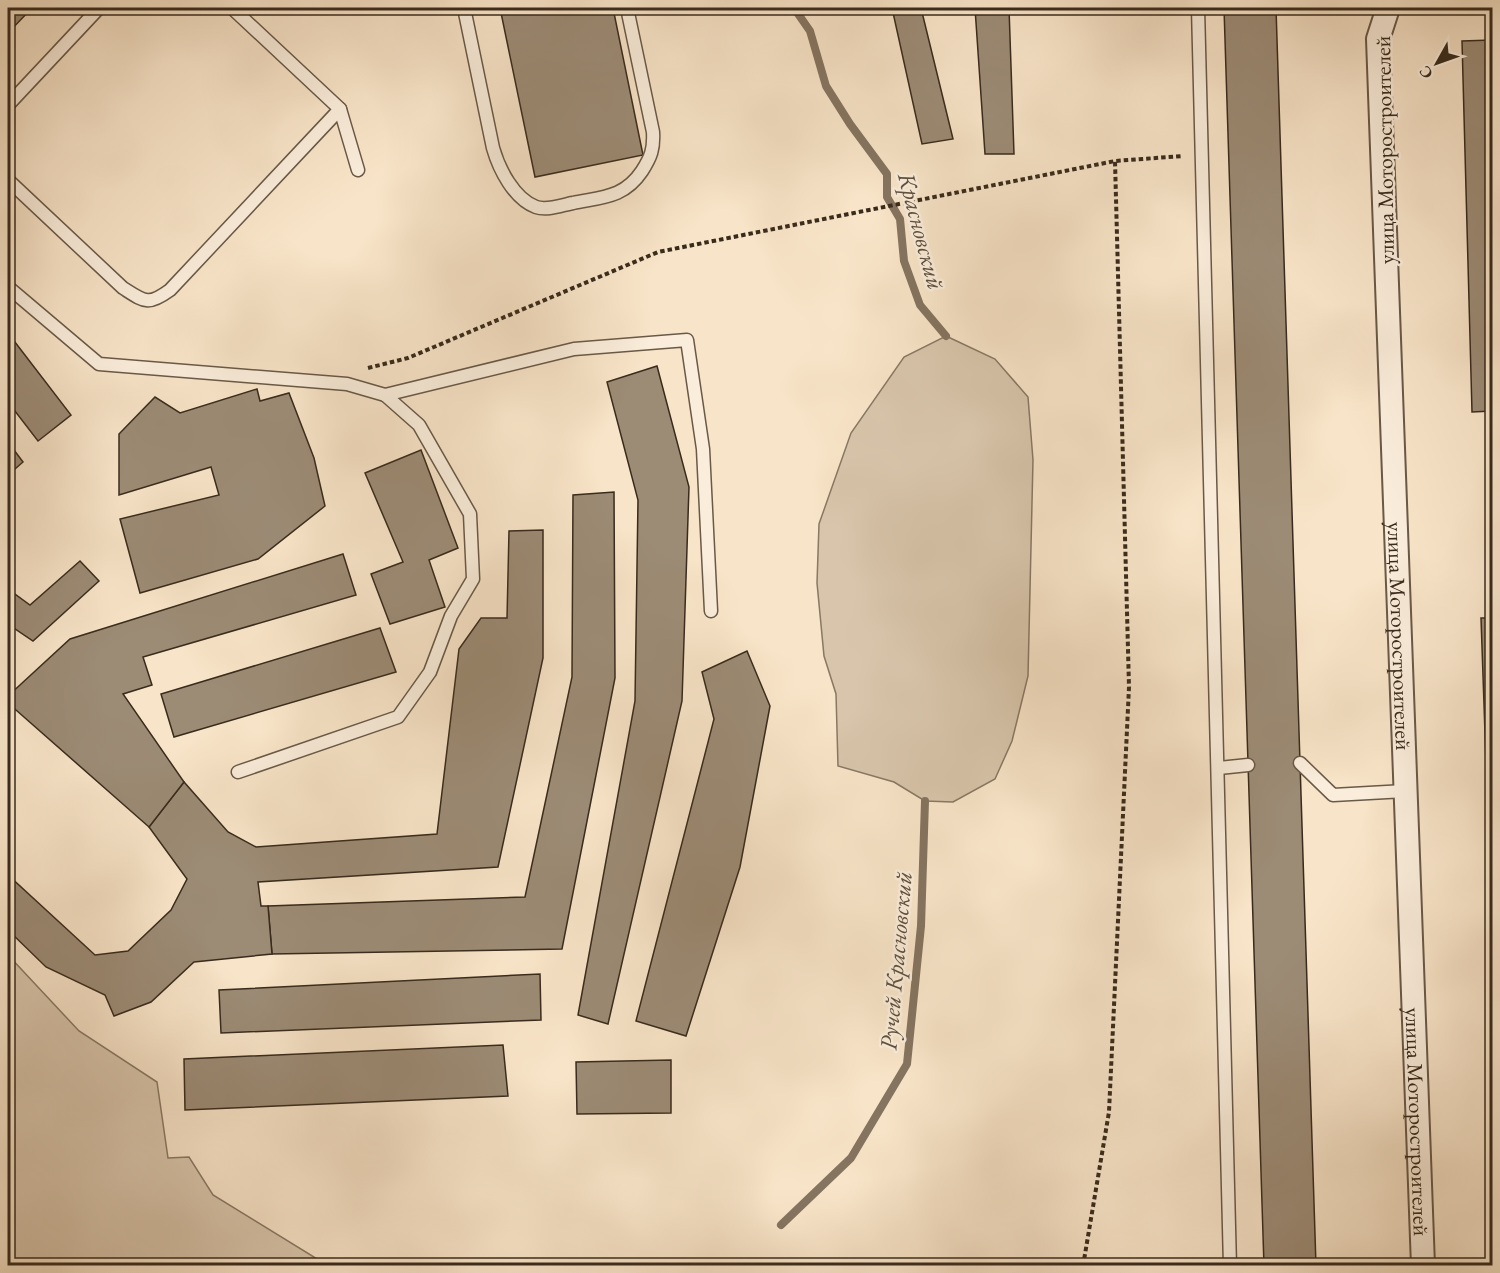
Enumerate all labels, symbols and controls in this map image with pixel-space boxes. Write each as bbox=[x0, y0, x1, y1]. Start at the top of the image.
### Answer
north arrow bbox=[1407, 33, 1467, 93]
street label: улица Моторостроителей bbox=[1368, 35, 1401, 265]
text: С bbox=[1414, 61, 1438, 83]
water label: Красновский bbox=[891, 168, 952, 293]
street label: улица Моторостроителей bbox=[1381, 521, 1418, 751]
water label: Ручей Красновский bbox=[872, 870, 919, 1052]
street label: улица Моторостроителей bbox=[1399, 1007, 1436, 1237]

